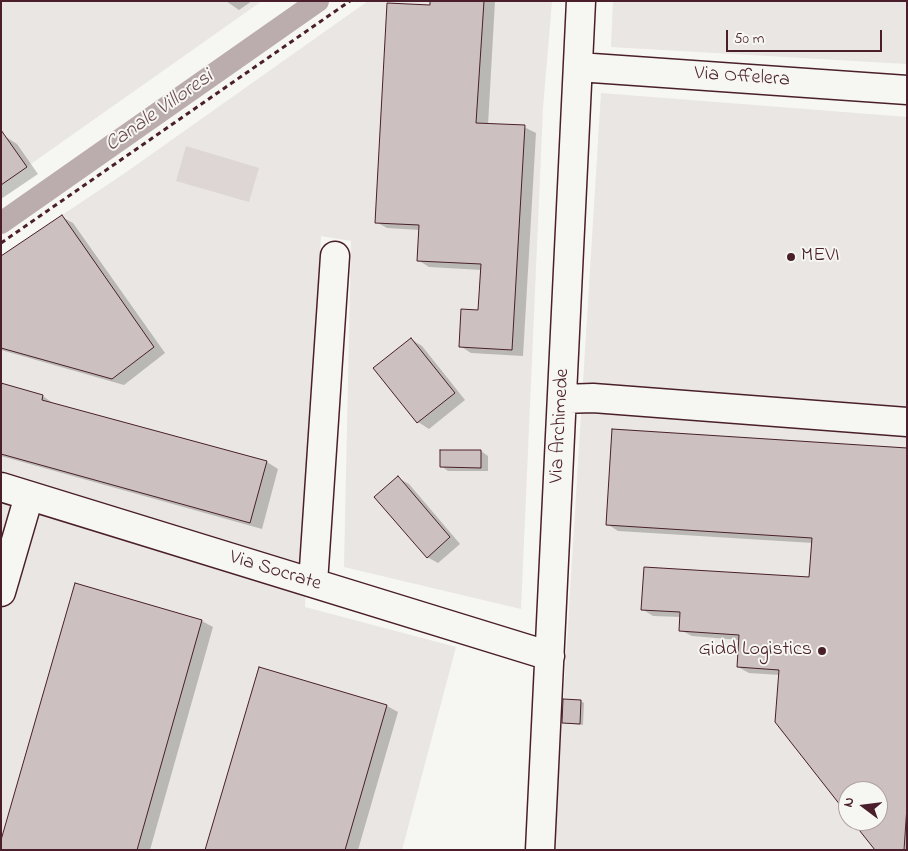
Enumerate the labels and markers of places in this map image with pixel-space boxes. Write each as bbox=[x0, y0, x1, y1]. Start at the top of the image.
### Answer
place label: MEVI bbox=[801, 245, 839, 269]
marker: MEVI bbox=[785, 251, 797, 263]
place label: Gidd Logistics bbox=[698, 639, 812, 663]
marker: Gidd Logistics bbox=[816, 645, 828, 657]

